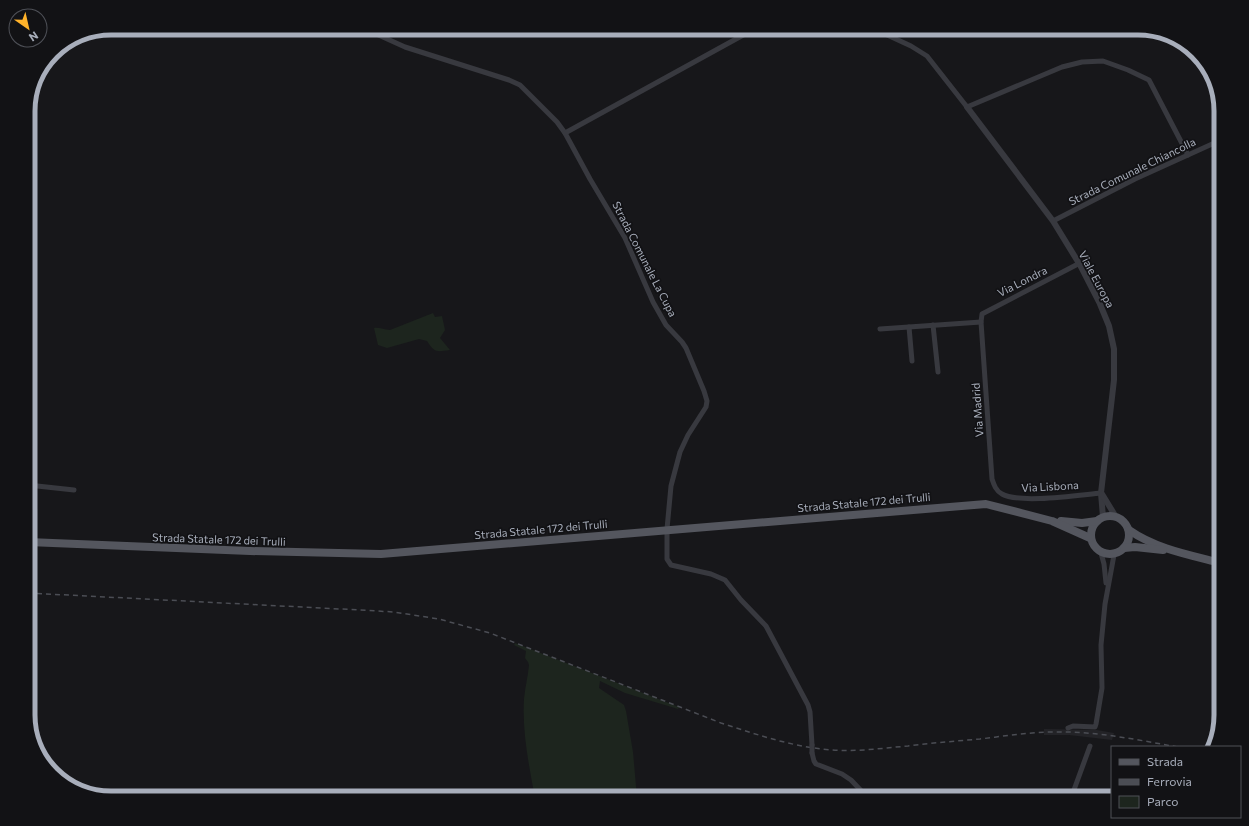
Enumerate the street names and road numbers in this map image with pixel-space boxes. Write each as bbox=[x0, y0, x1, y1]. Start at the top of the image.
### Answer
street label: Strada Comunale Chiancolla bbox=[1066, 135, 1198, 207]
street label: Strada Comunale La Cupa bbox=[610, 199, 680, 319]
street label: Viale Europa bbox=[1077, 248, 1117, 310]
street label: Via Londra bbox=[995, 263, 1049, 299]
street label: Via Madrid bbox=[969, 382, 985, 438]
street label: Via Lisbona bbox=[1021, 478, 1079, 494]
street label: Strada Statale 172 dei Trulli bbox=[797, 490, 931, 514]
street label: Strada Statale 172 dei Trulli bbox=[474, 517, 608, 541]
street label: Strada Statale 172 dei Trulli bbox=[152, 530, 286, 548]

